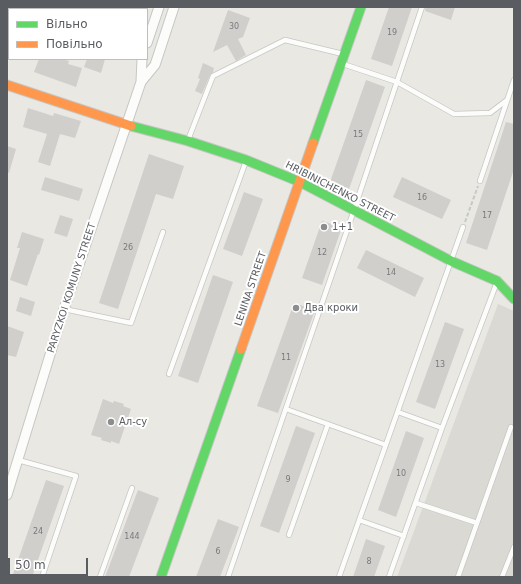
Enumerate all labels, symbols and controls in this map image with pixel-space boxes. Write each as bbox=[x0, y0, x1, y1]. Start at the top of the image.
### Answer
legend bbox=[8, 8, 148, 60]
text: Вільно bbox=[46, 17, 88, 31]
house number: 30 bbox=[229, 22, 239, 32]
house number: 19 bbox=[387, 28, 397, 38]
text: Повільно bbox=[46, 37, 103, 51]
house number: 15 bbox=[353, 130, 363, 140]
street label: HRIBINICHENKO STREET bbox=[283, 159, 397, 225]
house number: 16 bbox=[417, 193, 427, 203]
house number: 17 bbox=[482, 211, 492, 221]
street label: PARYZKOI KOMUNY STREET bbox=[45, 221, 99, 355]
place label: 1+1 bbox=[332, 221, 353, 233]
marker: 1+1 bbox=[319, 222, 329, 232]
house number: 26 bbox=[123, 243, 133, 253]
house number: 12 bbox=[317, 248, 327, 258]
street label: LENINA STREET bbox=[233, 250, 269, 328]
house number: 14 bbox=[386, 268, 396, 278]
place label: Два кроки bbox=[304, 302, 358, 314]
marker: Два кроки bbox=[291, 303, 301, 313]
house number: 11 bbox=[281, 353, 291, 363]
house number: 13 bbox=[435, 360, 445, 370]
place label: Ал-су bbox=[119, 416, 147, 428]
marker: Ал-су bbox=[106, 417, 116, 427]
house number: 10 bbox=[396, 469, 406, 479]
house number: 9 bbox=[285, 475, 291, 485]
house number: 24 bbox=[33, 527, 43, 537]
house number: 144 bbox=[124, 532, 140, 542]
house number: 6 bbox=[215, 547, 221, 557]
scale bar bbox=[10, 550, 90, 576]
house number: 8 bbox=[366, 557, 372, 567]
text: 50 m bbox=[15, 558, 46, 572]

